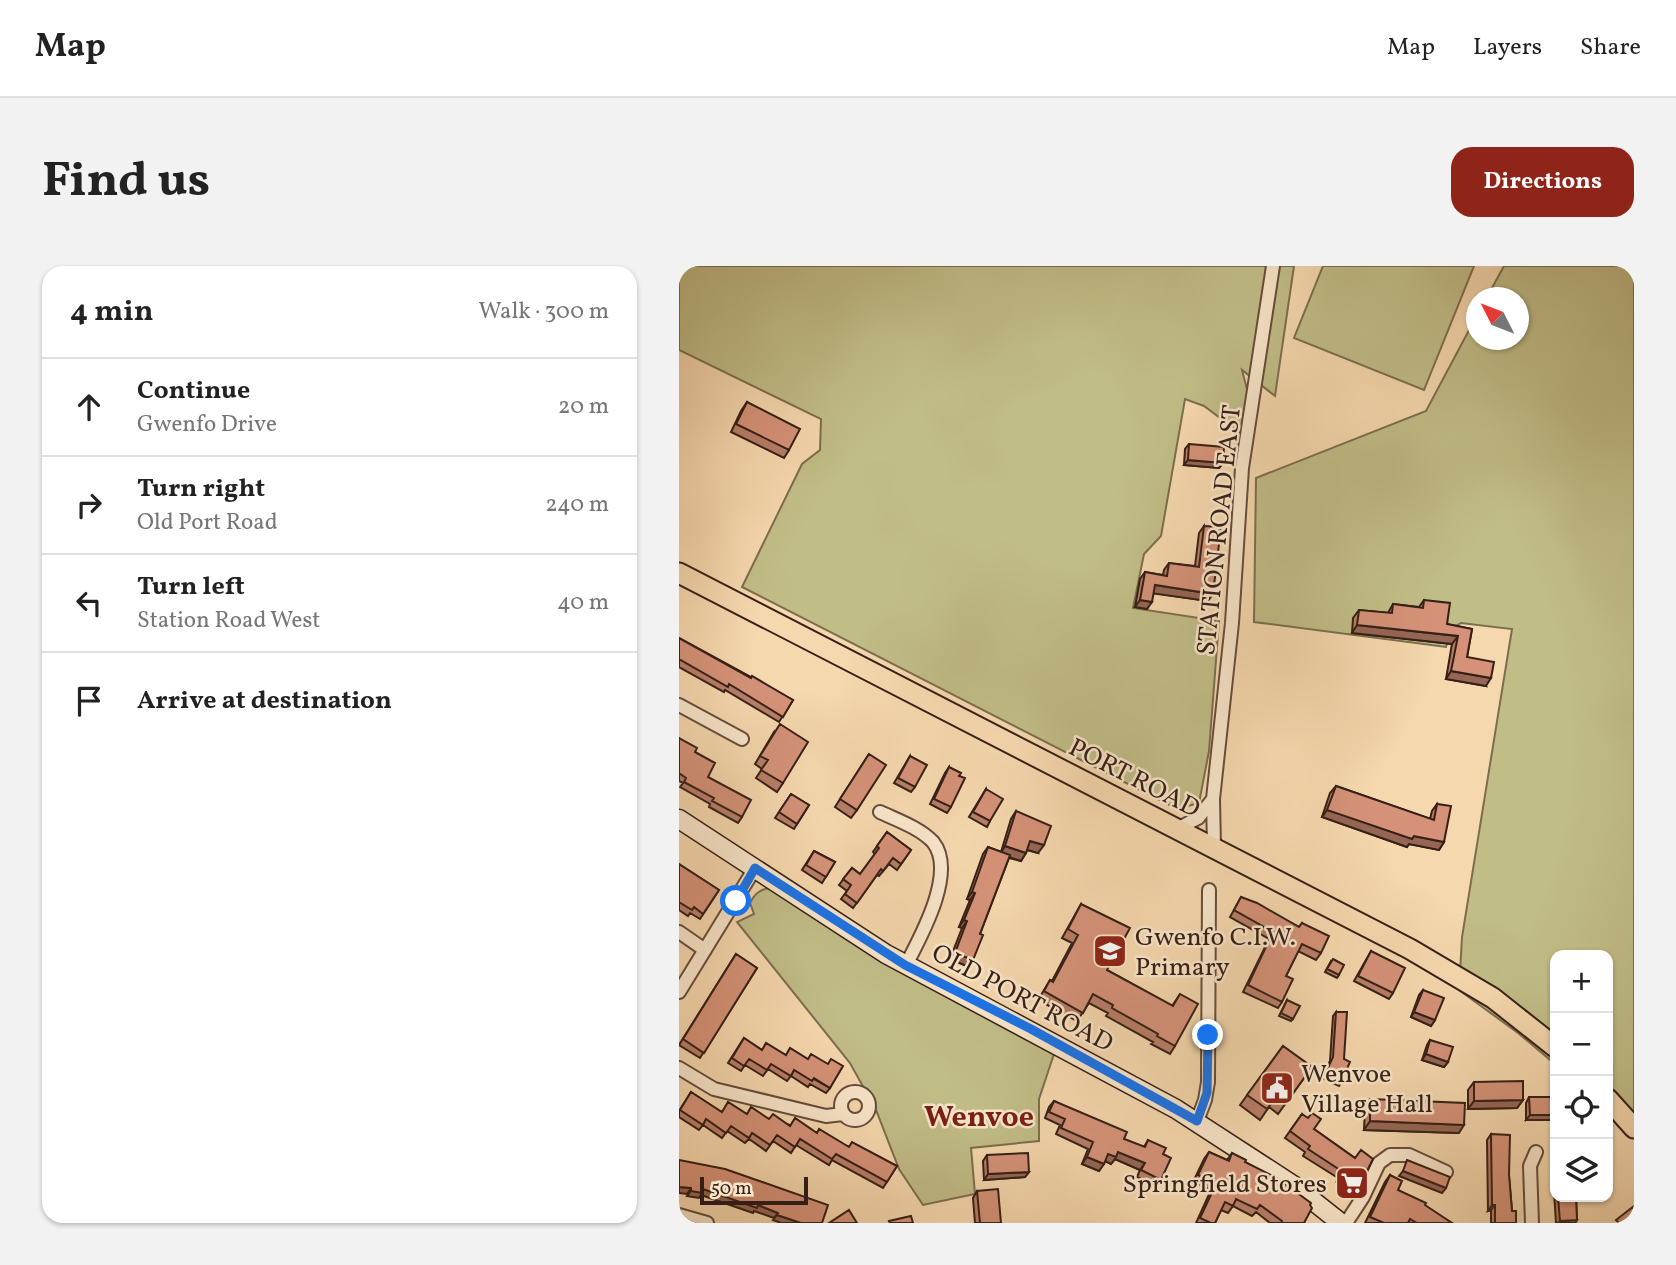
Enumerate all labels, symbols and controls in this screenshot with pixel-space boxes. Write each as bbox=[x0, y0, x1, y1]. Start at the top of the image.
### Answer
text: Map bbox=[35, 25, 106, 71]
text: Map bbox=[1387, 31, 1435, 65]
text: Layers bbox=[1473, 31, 1542, 65]
text: Share bbox=[1580, 31, 1641, 65]
button: Directions bbox=[1451, 147, 1634, 217]
text: Find us bbox=[42, 148, 210, 217]
north arrow bbox=[1466, 287, 1529, 350]
text: 4 min bbox=[70, 291, 154, 333]
text: Walk · 300 m bbox=[479, 296, 609, 328]
text: Continue bbox=[137, 373, 250, 409]
icon: ahead bbox=[70, 388, 108, 426]
text: 20 m bbox=[558, 391, 609, 423]
street label: STATION ROAD EAST bbox=[1189, 403, 1251, 657]
text: Gwenfo Drive bbox=[137, 409, 277, 441]
text: Turn right bbox=[137, 471, 265, 507]
icon: right bbox=[70, 486, 108, 524]
text: 240 m bbox=[545, 489, 609, 521]
text: Old Port Road bbox=[137, 507, 278, 539]
text: Turn left bbox=[137, 569, 245, 605]
icon: left bbox=[70, 584, 108, 622]
text: 40 m bbox=[557, 587, 609, 619]
text: Station Road West bbox=[137, 605, 320, 637]
icon: arrive bbox=[70, 682, 108, 720]
text: Arrive at destination bbox=[137, 683, 392, 719]
street label: PORT ROAD bbox=[1062, 730, 1206, 827]
route start bbox=[720, 885, 751, 916]
place label: Gwenfo C.I.W. Primary bbox=[1135, 920, 1296, 986]
school or university icon: Gwenfo C.I.W. Primary bbox=[1091, 932, 1129, 970]
street label: OLD PORT ROAD bbox=[925, 936, 1119, 1062]
map controls bbox=[1550, 950, 1613, 1202]
button: + bbox=[1550, 950, 1613, 1013]
button: − bbox=[1550, 1013, 1613, 1076]
route end bbox=[1192, 1019, 1223, 1050]
place label: Wenvoe Village Hall bbox=[1301, 1057, 1433, 1123]
public building icon: Wenvoe Village Hall bbox=[1258, 1069, 1296, 1107]
button: locate bbox=[1550, 1076, 1613, 1139]
district label: Wenvoe bbox=[924, 1097, 1034, 1139]
button: layers bbox=[1550, 1139, 1613, 1202]
supermarket icon: Springfield Stores bbox=[1333, 1164, 1371, 1202]
place label: Springfield Stores bbox=[1123, 1167, 1327, 1203]
scale bar bbox=[700, 1174, 809, 1206]
text: 50 m bbox=[711, 1176, 752, 1202]

